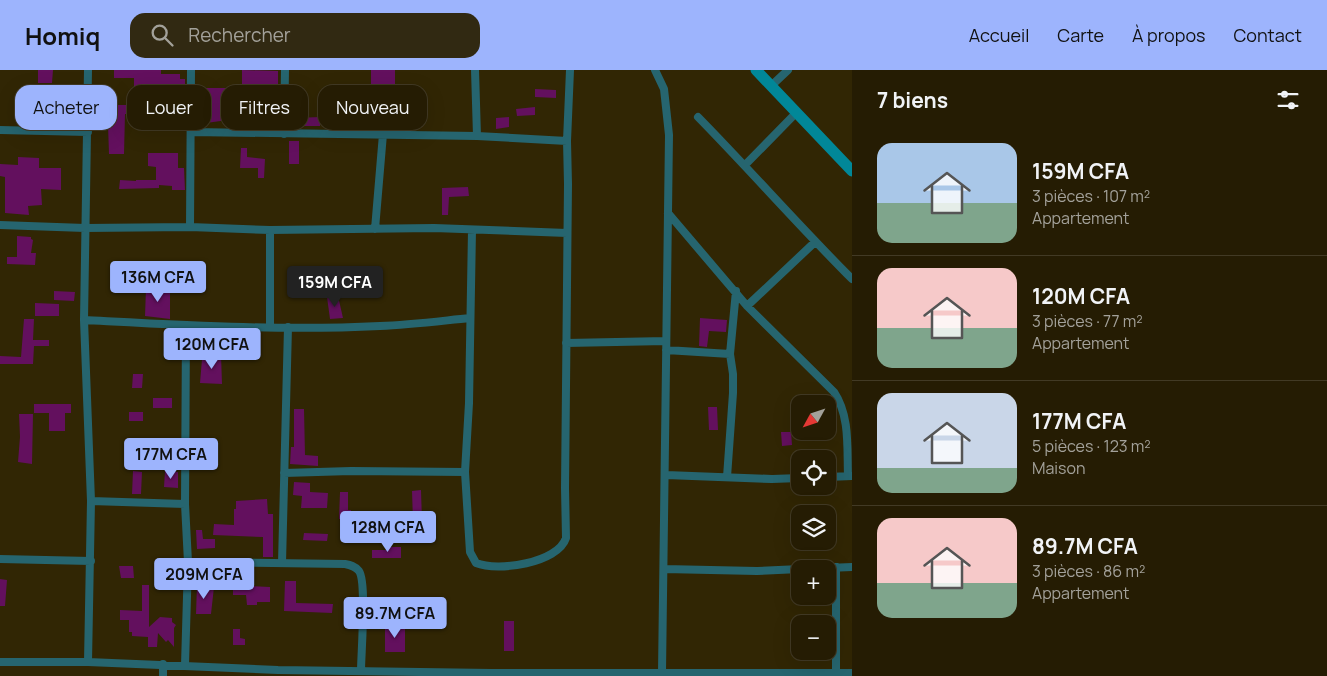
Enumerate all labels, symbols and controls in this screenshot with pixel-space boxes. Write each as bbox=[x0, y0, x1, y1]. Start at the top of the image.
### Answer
search box bbox=[130, 13, 480, 58]
text: Homiq bbox=[25, 19, 100, 52]
icon: search bbox=[148, 21, 176, 49]
text: Rechercher bbox=[188, 22, 291, 48]
text: Accueil bbox=[969, 23, 1029, 47]
text: Carte bbox=[1057, 23, 1104, 47]
text: À propos bbox=[1132, 23, 1205, 47]
text: Contact bbox=[1233, 23, 1302, 47]
chip: Acheter bbox=[15, 85, 117, 130]
chip: Louer bbox=[127, 85, 211, 130]
chip: Filtres bbox=[221, 85, 308, 130]
chip: Nouveau bbox=[318, 85, 427, 130]
text: 7 biens bbox=[877, 86, 948, 114]
icon: filters bbox=[1274, 86, 1302, 114]
text: 159M CFA bbox=[1032, 157, 1129, 185]
icon: home bbox=[917, 163, 977, 223]
text: 3 pièces · 107 m² bbox=[1032, 185, 1150, 207]
text: Appartement bbox=[1032, 207, 1129, 229]
pin: 136M CFA bbox=[106, 260, 210, 303]
text: 136M CFA bbox=[121, 266, 195, 288]
pin: 159M CFA bbox=[283, 266, 387, 308]
text: 159M CFA bbox=[298, 271, 372, 293]
text: 120M CFA bbox=[1032, 282, 1130, 310]
icon: home bbox=[917, 288, 977, 348]
text: 3 pièces · 77 m² bbox=[1032, 310, 1143, 332]
pin: 120M CFA bbox=[160, 328, 264, 370]
text: Appartement bbox=[1032, 332, 1129, 354]
text: 120M CFA bbox=[175, 333, 249, 355]
north arrow bbox=[791, 395, 836, 440]
map controls bbox=[791, 395, 836, 660]
text: 177M CFA bbox=[1032, 407, 1126, 435]
icon: home bbox=[917, 413, 977, 473]
text: 5 pièces · 123 m² bbox=[1032, 435, 1151, 457]
pin: 177M CFA bbox=[119, 438, 223, 480]
text: 177M CFA bbox=[135, 443, 207, 465]
button: locate bbox=[791, 450, 836, 495]
text: Maison bbox=[1032, 457, 1085, 479]
button: layers bbox=[791, 505, 836, 550]
pin: 128M CFA bbox=[336, 510, 440, 553]
text: 128M CFA bbox=[351, 516, 425, 538]
text: 89.7M CFA bbox=[1032, 532, 1138, 560]
icon: home bbox=[917, 538, 977, 598]
pin: 209M CFA bbox=[152, 558, 256, 600]
button: + bbox=[791, 560, 836, 605]
text: 3 pièces · 86 m² bbox=[1032, 560, 1145, 582]
text: 209M CFA bbox=[165, 563, 243, 585]
text: Appartement bbox=[1032, 582, 1129, 604]
pin: 89.7M CFA bbox=[338, 596, 452, 639]
text: 89.7M CFA bbox=[355, 602, 435, 624]
button: − bbox=[791, 615, 836, 660]

